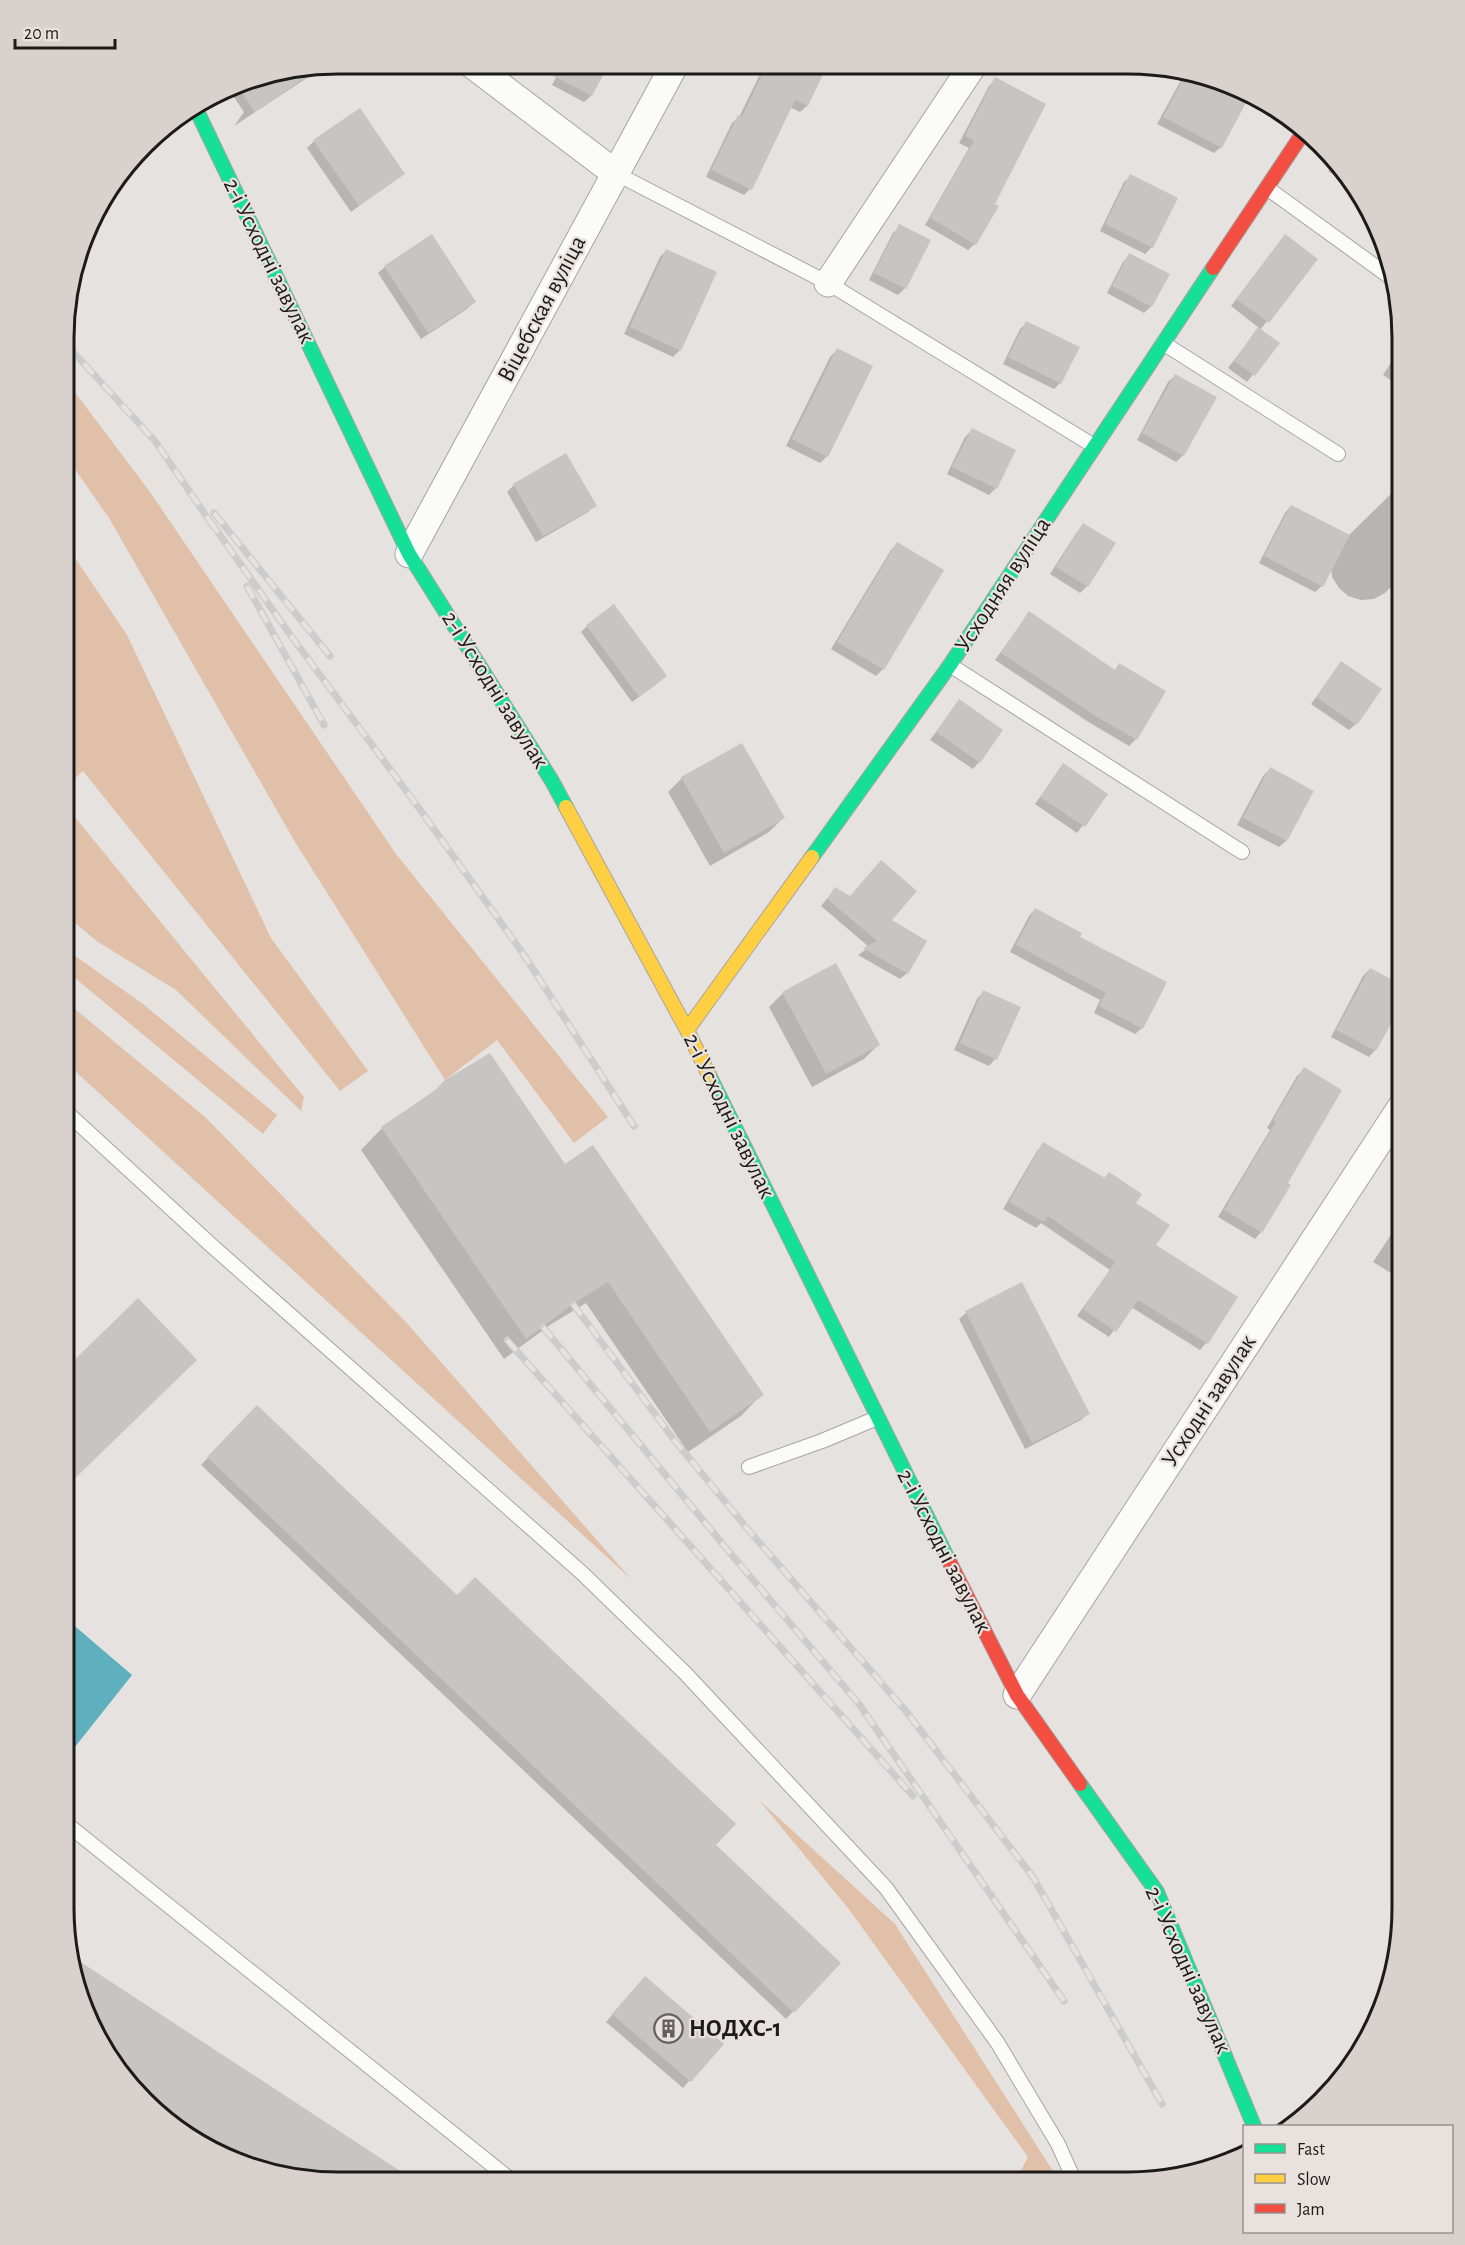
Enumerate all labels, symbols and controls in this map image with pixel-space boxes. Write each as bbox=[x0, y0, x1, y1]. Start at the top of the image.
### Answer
scale bar bbox=[15, 12, 116, 50]
text: 20 m bbox=[24, 25, 59, 43]
street label: 2-і Усходні завулак bbox=[219, 175, 319, 347]
street label: Віцебская вуліца bbox=[493, 232, 591, 386]
street label: Усходняя вуліца bbox=[951, 513, 1055, 657]
street label: 2-і Усходні завулак bbox=[437, 607, 553, 773]
street label: 2-і Усходні завулак bbox=[679, 1030, 779, 1202]
street label: Усходні завулак bbox=[1158, 1331, 1260, 1471]
street label: 2-і Усходні завулак bbox=[892, 1465, 996, 1637]
street label: 2-і Усходні завулак bbox=[1140, 1883, 1236, 2057]
building icon: НОДХС-1 bbox=[652, 2013, 684, 2045]
place label: НОДХС-1 bbox=[689, 2017, 781, 2041]
legend bbox=[1243, 2125, 1453, 2233]
text: Fast bbox=[1297, 2141, 1325, 2159]
text: Slow bbox=[1297, 2171, 1330, 2189]
text: Jam bbox=[1297, 2201, 1325, 2219]

